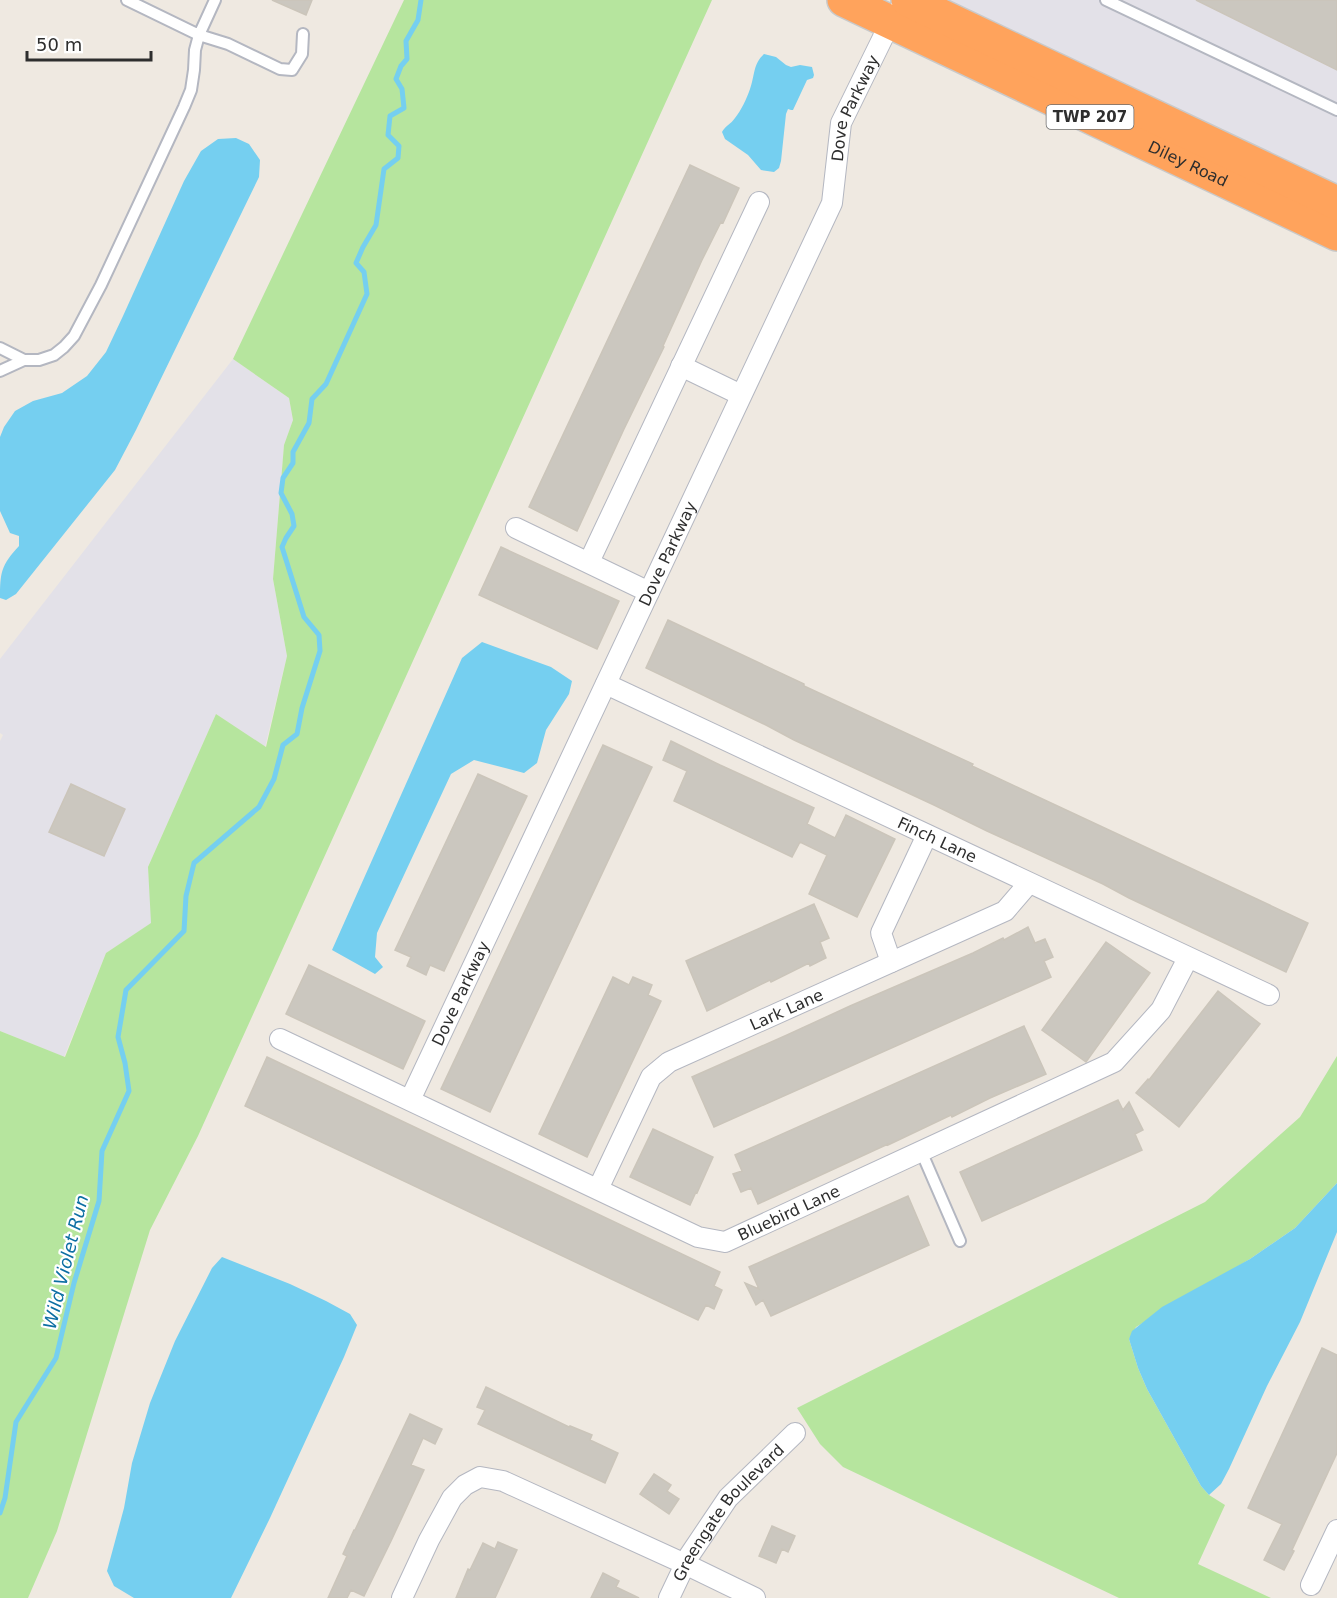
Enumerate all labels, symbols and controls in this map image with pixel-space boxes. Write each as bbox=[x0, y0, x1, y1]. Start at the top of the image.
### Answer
scale bar bbox=[27, 24, 152, 62]
text: 50 m bbox=[36, 34, 82, 55]
street label: Dove Parkway bbox=[828, 52, 883, 162]
road number: TWP 207 bbox=[1046, 105, 1134, 129]
street label: Diley Road bbox=[1145, 137, 1231, 191]
street label: Dove Parkway bbox=[635, 498, 700, 609]
street label: Finch Lane bbox=[894, 813, 980, 867]
street label: Dove Parkway bbox=[428, 938, 493, 1049]
street label: Lark Lane bbox=[747, 985, 826, 1034]
street label: Bluebird Lane bbox=[735, 1181, 843, 1245]
water label: Wild Violet Run bbox=[39, 1193, 92, 1331]
street label: Greengate Boulevard bbox=[669, 1440, 788, 1585]

